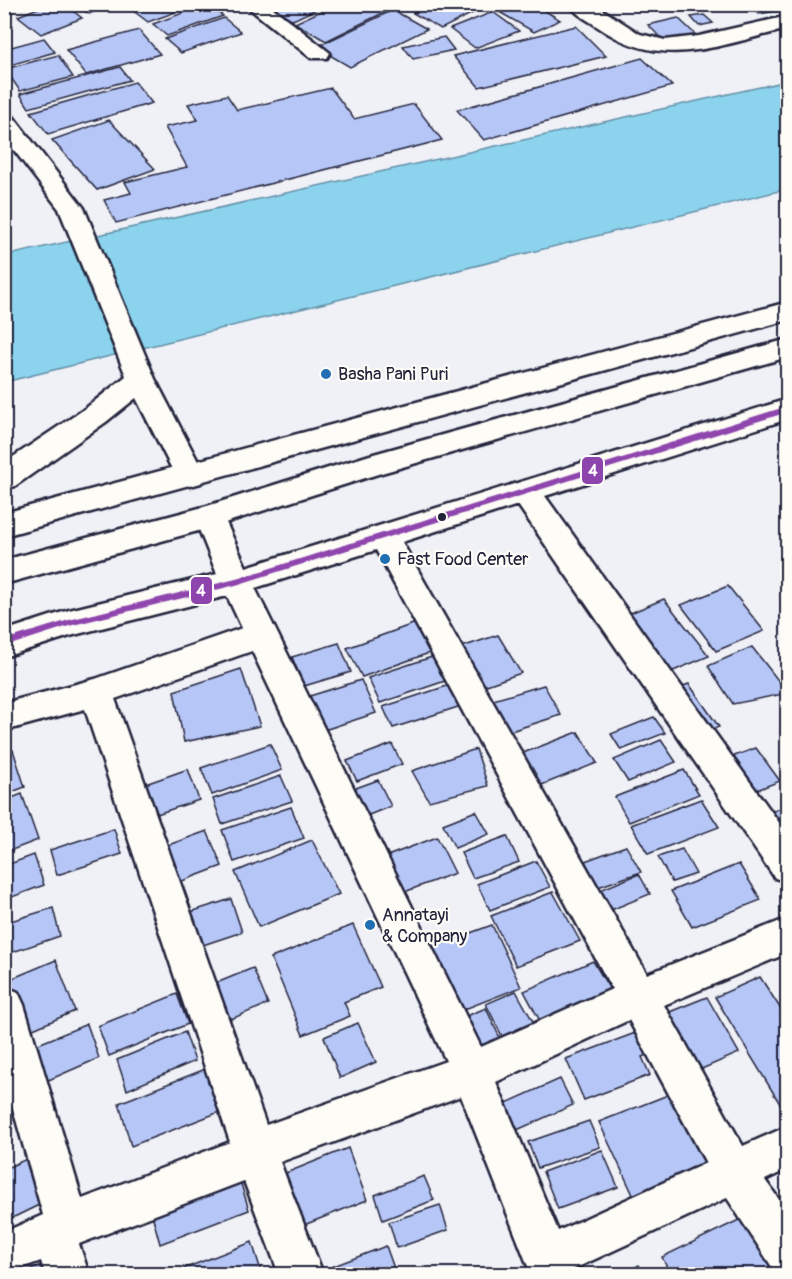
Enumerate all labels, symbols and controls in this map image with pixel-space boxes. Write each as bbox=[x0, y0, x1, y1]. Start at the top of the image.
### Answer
place label: Basha Pani Puri bbox=[338, 363, 448, 386]
marker: Basha Pani Puri bbox=[319, 367, 333, 381]
line badge: 4 bbox=[581, 456, 604, 485]
text: 4 bbox=[588, 461, 598, 481]
unlabelled marker bbox=[436, 511, 448, 523]
place label: Fast Food Center bbox=[397, 548, 529, 571]
marker: Fast Food Center bbox=[378, 552, 392, 566]
line badge: 4 bbox=[190, 576, 213, 605]
text: 4 bbox=[196, 581, 206, 601]
place label: Annatayi & Company bbox=[382, 904, 468, 948]
marker: Annatayi & Company bbox=[363, 918, 377, 932]

